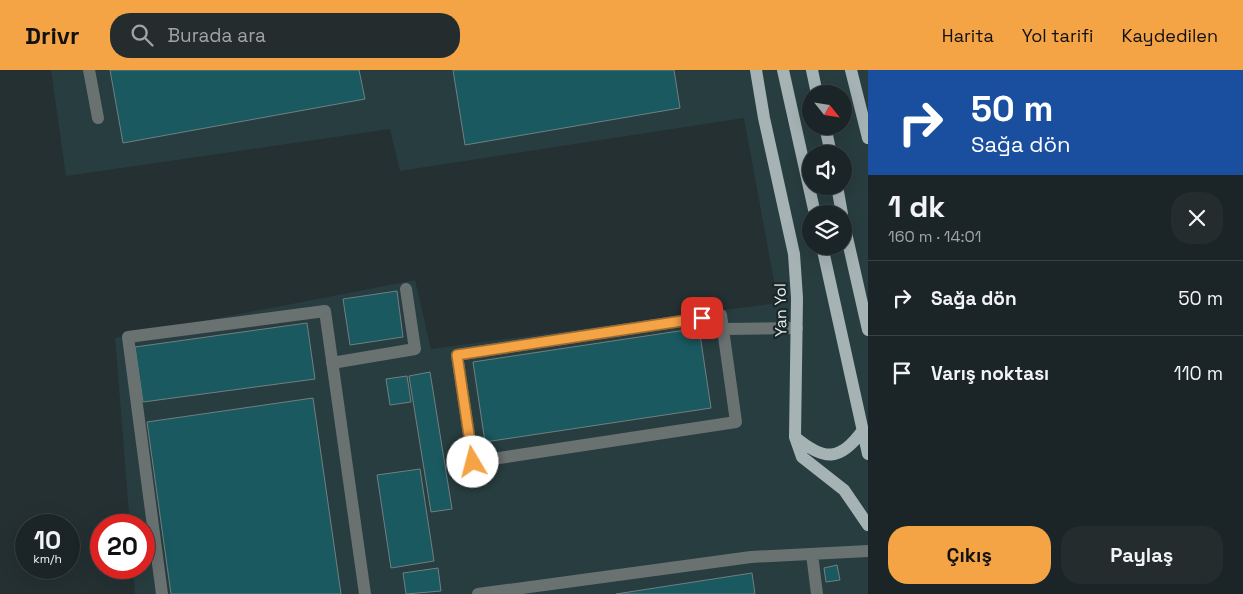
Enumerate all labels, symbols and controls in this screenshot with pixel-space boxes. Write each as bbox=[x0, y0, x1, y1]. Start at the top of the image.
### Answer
search box bbox=[110, 13, 460, 58]
text: Drivr bbox=[25, 20, 80, 51]
icon: search bbox=[128, 21, 156, 49]
text: Burada ara bbox=[168, 23, 266, 48]
text: Harita bbox=[942, 24, 994, 47]
text: Yol tarifi bbox=[1022, 24, 1094, 47]
text: Kaydedilen bbox=[1122, 24, 1218, 47]
north arrow bbox=[802, 85, 852, 135]
map controls bbox=[802, 85, 852, 255]
text: 50 m bbox=[971, 87, 1053, 131]
icon: right bbox=[888, 90, 953, 155]
text: Sağa dön bbox=[971, 130, 1071, 158]
button: sound bbox=[802, 145, 852, 195]
text: 1 dk bbox=[888, 187, 945, 226]
button: close bbox=[1171, 192, 1223, 244]
button: layers bbox=[802, 205, 852, 255]
text: 160 m · 14:01 bbox=[888, 226, 982, 247]
street label: Yan Yol bbox=[770, 283, 791, 337]
icon: right bbox=[888, 284, 916, 312]
text: Sağa dön bbox=[931, 286, 1017, 311]
text: 50 m bbox=[1178, 286, 1223, 311]
pin bbox=[681, 297, 723, 339]
icon: arrive bbox=[688, 304, 716, 332]
icon: arrive bbox=[888, 359, 916, 387]
text: Varış noktası bbox=[931, 361, 1049, 386]
text: 110 m bbox=[1174, 361, 1223, 386]
position arrow bbox=[446, 435, 498, 487]
speed limit sign: 20 bbox=[90, 514, 155, 579]
text: 10 bbox=[34, 524, 61, 556]
button: Çıkış bbox=[888, 526, 1051, 584]
button: Paylaş bbox=[1061, 526, 1223, 584]
text: km/h bbox=[33, 551, 62, 567]

